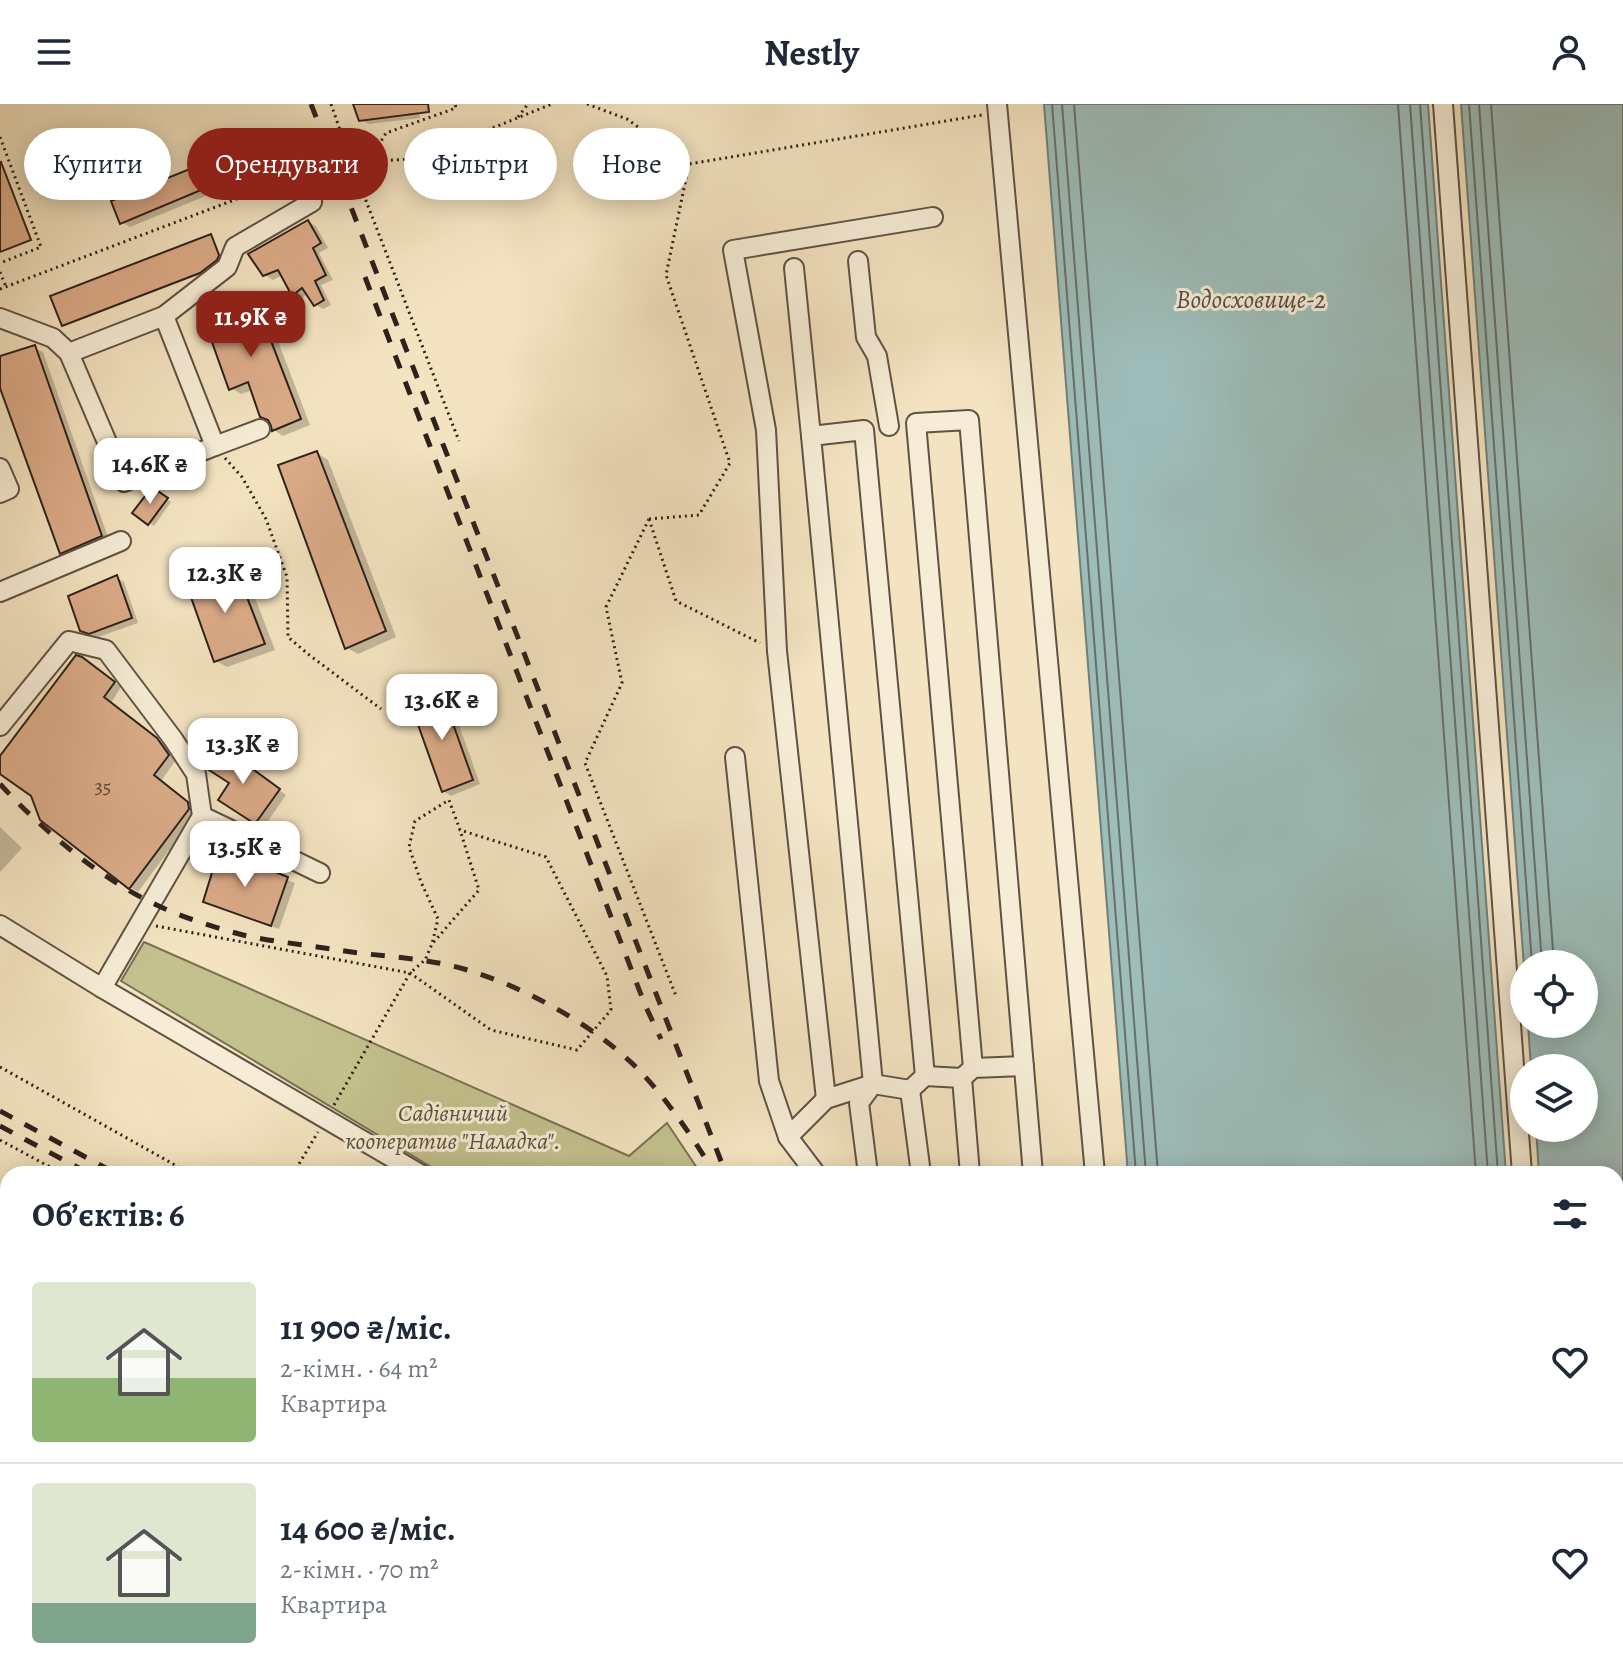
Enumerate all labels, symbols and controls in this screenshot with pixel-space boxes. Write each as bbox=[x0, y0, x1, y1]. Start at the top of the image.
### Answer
text: Nestly bbox=[764, 28, 859, 77]
icon: menu bbox=[32, 30, 76, 74]
icon: person bbox=[1547, 30, 1591, 74]
chip: Купити bbox=[24, 128, 171, 200]
chip: Орендувати bbox=[187, 128, 388, 200]
chip: Фільтри bbox=[404, 128, 557, 200]
chip: Нове bbox=[573, 128, 690, 200]
water label: Водосховище-2 bbox=[1176, 282, 1326, 317]
pin: 11.9K ₴ bbox=[177, 291, 325, 359]
text: 11.9K ₴ bbox=[214, 299, 288, 334]
pin: 14.6K ₴ bbox=[76, 438, 224, 506]
text: 14.6K ₴ bbox=[112, 446, 188, 481]
pin: 12.3K ₴ bbox=[151, 547, 299, 615]
text: 12.3K ₴ bbox=[187, 555, 263, 590]
pin: 13.6K ₴ bbox=[368, 674, 516, 742]
text: 13.6K ₴ bbox=[404, 682, 480, 717]
pin: 13.3K ₴ bbox=[169, 718, 317, 786]
text: 13.3K ₴ bbox=[206, 726, 280, 761]
house number: 35 bbox=[95, 773, 111, 800]
pin: 13.5K ₴ bbox=[171, 821, 319, 889]
text: 13.5K ₴ bbox=[208, 829, 282, 864]
map controls bbox=[1510, 950, 1598, 1142]
button: locate bbox=[1510, 950, 1598, 1038]
button: layers bbox=[1510, 1054, 1598, 1142]
park label: Садівничий кооператив "Наладка". bbox=[345, 1097, 561, 1157]
text: Об’єктів: 6 bbox=[32, 1191, 185, 1238]
icon: filters bbox=[1548, 1192, 1592, 1236]
text: 11 900 ₴/міс. bbox=[280, 1304, 452, 1351]
icon: home bbox=[96, 1314, 192, 1410]
icon: heart bbox=[1548, 1340, 1592, 1384]
text: 2-кімн. · 64 m² bbox=[280, 1351, 438, 1386]
text: Квартира bbox=[280, 1386, 387, 1421]
text: 14 600 ₴/міс. bbox=[280, 1505, 456, 1552]
icon: home bbox=[96, 1515, 192, 1611]
icon: heart bbox=[1548, 1541, 1592, 1585]
text: 2-кімн. · 70 m² bbox=[280, 1552, 439, 1587]
text: Квартира bbox=[280, 1587, 387, 1622]

